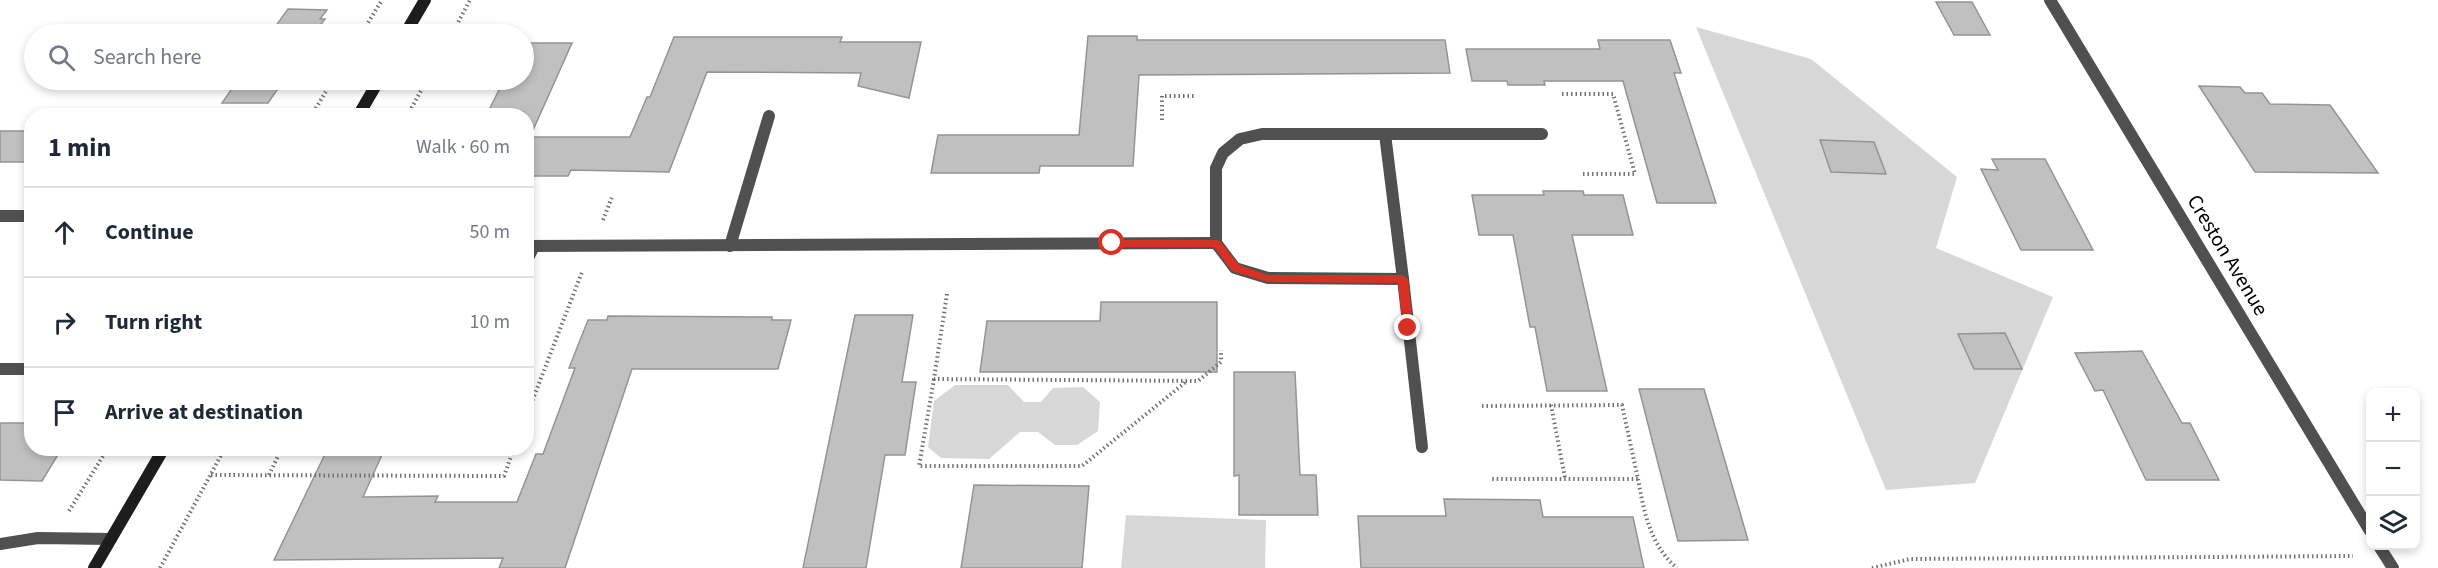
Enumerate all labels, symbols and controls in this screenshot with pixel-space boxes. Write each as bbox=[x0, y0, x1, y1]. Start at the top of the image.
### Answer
search box bbox=[24, 24, 534, 90]
icon: search bbox=[45, 41, 78, 74]
text: Search here bbox=[93, 41, 201, 73]
text: 1 min bbox=[48, 129, 111, 166]
text: Walk · 60 m bbox=[416, 133, 510, 161]
street label: Creston Avenue bbox=[2180, 189, 2276, 321]
icon: ahead bbox=[48, 216, 81, 249]
text: Continue bbox=[105, 216, 194, 248]
text: 50 m bbox=[470, 218, 510, 246]
route start bbox=[1098, 229, 1124, 255]
icon: right bbox=[48, 306, 81, 339]
text: Turn right bbox=[105, 306, 202, 338]
text: 10 m bbox=[470, 308, 510, 336]
route end bbox=[1394, 314, 1420, 340]
map controls bbox=[2366, 388, 2420, 550]
button: + bbox=[2366, 388, 2420, 442]
icon: arrive bbox=[48, 396, 81, 429]
text: Arrive at destination bbox=[105, 396, 303, 428]
button: − bbox=[2366, 442, 2420, 496]
button: layers bbox=[2366, 496, 2420, 550]

